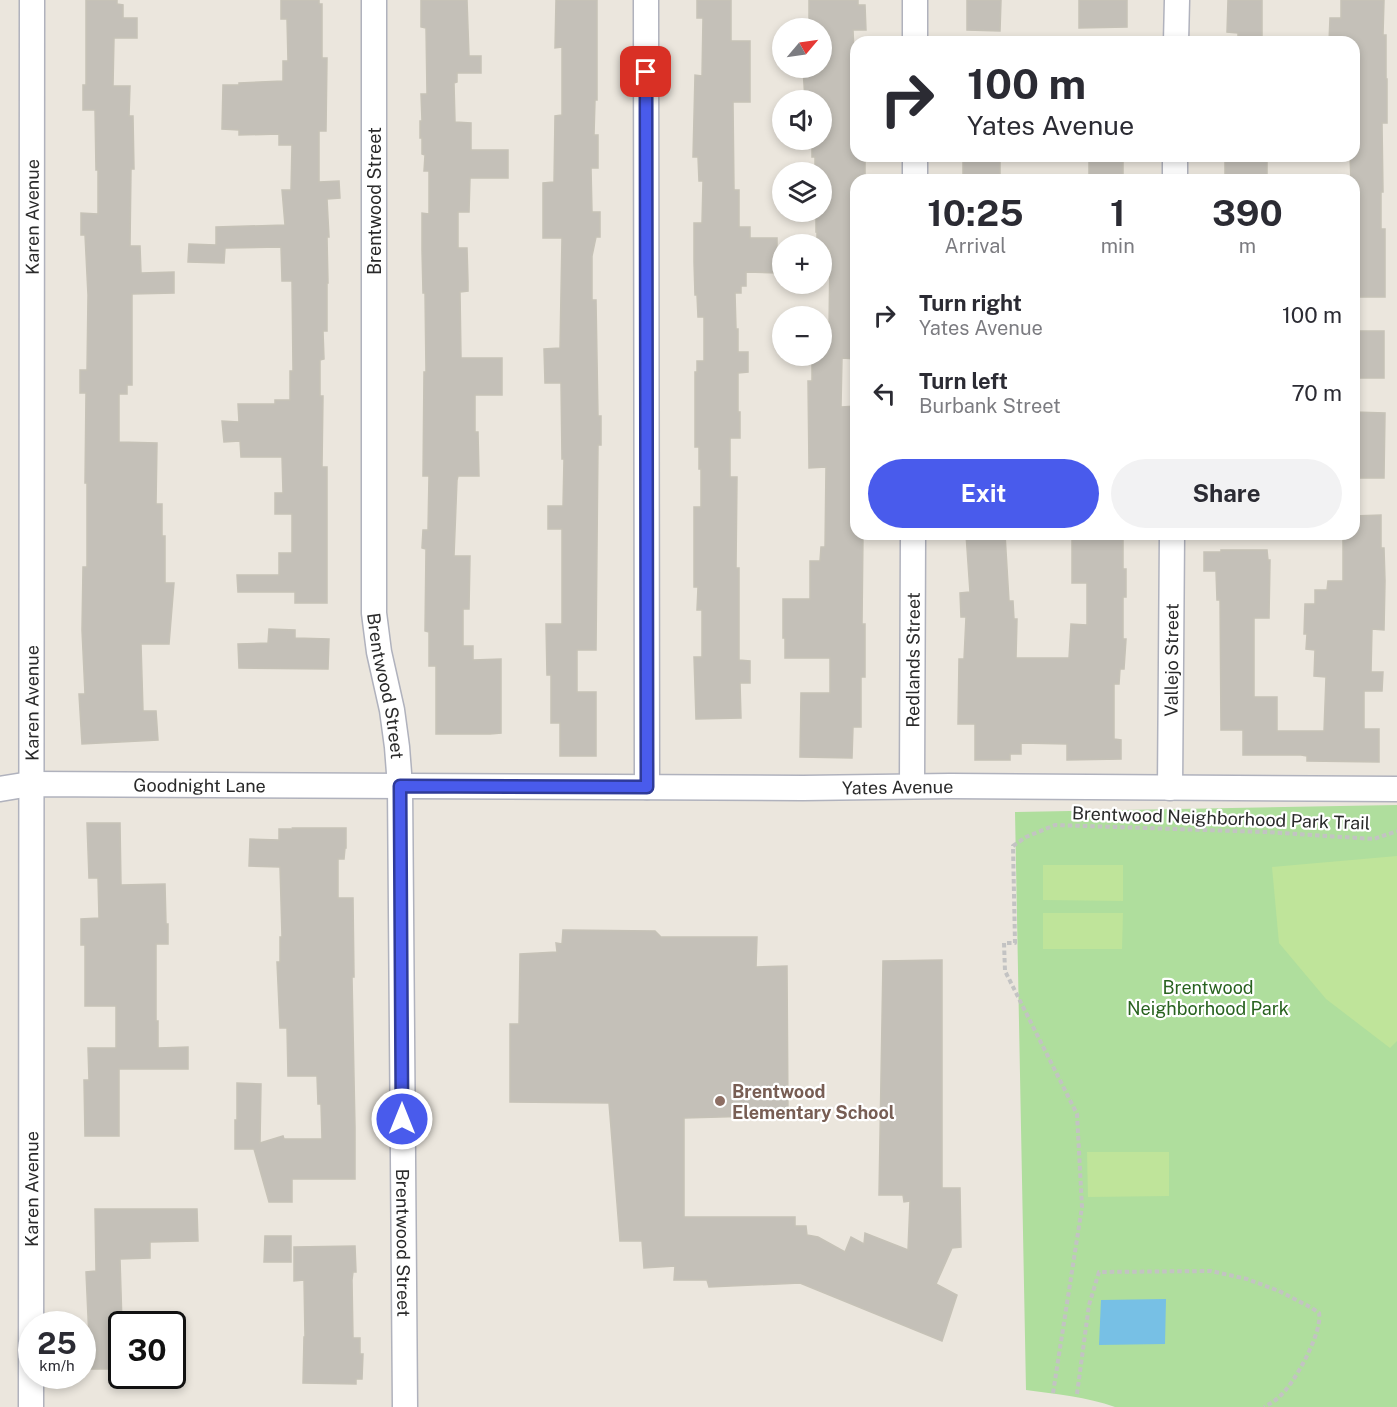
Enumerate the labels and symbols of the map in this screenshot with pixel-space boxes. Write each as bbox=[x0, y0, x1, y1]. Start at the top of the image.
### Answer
north arrow bbox=[772, 18, 832, 78]
pin bbox=[620, 46, 671, 97]
street label: Brentwood Street bbox=[364, 127, 385, 275]
street label: Karen Avenue bbox=[21, 159, 42, 275]
street label: Redlands Street bbox=[902, 592, 923, 728]
street label: Vallejo Street bbox=[1160, 603, 1182, 717]
street label: Brentwood Street bbox=[364, 612, 408, 760]
street label: Karen Avenue bbox=[21, 645, 42, 761]
street label: Goodnight Lane bbox=[133, 774, 266, 796]
street label: Yates Avenue bbox=[842, 775, 953, 798]
street label: Brentwood Neighborhood Park Trail bbox=[1071, 802, 1371, 834]
park label: Brentwood Neighborhood Park bbox=[1127, 977, 1289, 1019]
place label: Brentwood Elementary School bbox=[732, 1081, 895, 1123]
position arrow bbox=[370, 1087, 434, 1151]
marker: Brentwood Elementary School bbox=[713, 1094, 727, 1108]
street label: Karen Avenue bbox=[21, 1131, 42, 1247]
street label: Brentwood Street bbox=[393, 1169, 415, 1317]
speed limit sign: 30 bbox=[108, 1311, 186, 1389]

